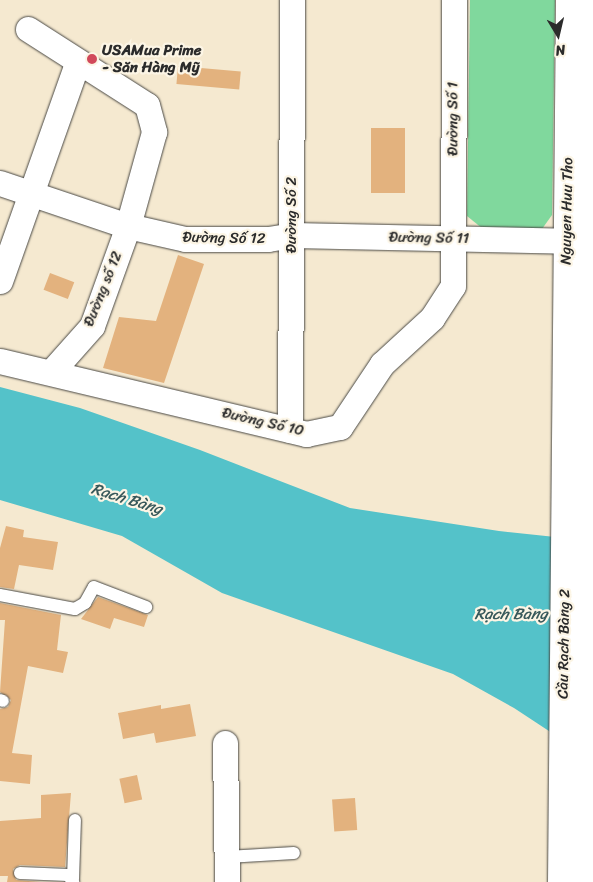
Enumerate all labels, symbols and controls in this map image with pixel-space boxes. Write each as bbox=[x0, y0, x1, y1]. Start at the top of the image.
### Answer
north arrow bbox=[533, 10, 583, 60]
text: N bbox=[554, 37, 567, 63]
place label: USAMua Prime - Săn Hàng Mỹ bbox=[102, 41, 202, 76]
marker: USAMua Prime - Săn Hàng Mỹ bbox=[86, 53, 98, 65]
street label: Đường Số 1 bbox=[444, 82, 462, 156]
street label: Nguyen Huu Tho bbox=[557, 157, 577, 265]
street label: Đường Số 2 bbox=[283, 177, 301, 253]
street label: Đường Số 12 bbox=[182, 228, 266, 248]
street label: Đường Số 11 bbox=[389, 228, 469, 248]
street label: Đường số 12 bbox=[80, 248, 126, 330]
street label: Đường Số 10 bbox=[220, 404, 306, 440]
water label: Rạch Bàng bbox=[89, 479, 165, 519]
street label: Cầu Rạch Bàng 2 bbox=[554, 589, 574, 699]
water label: Rạch Bàng bbox=[474, 604, 548, 624]

